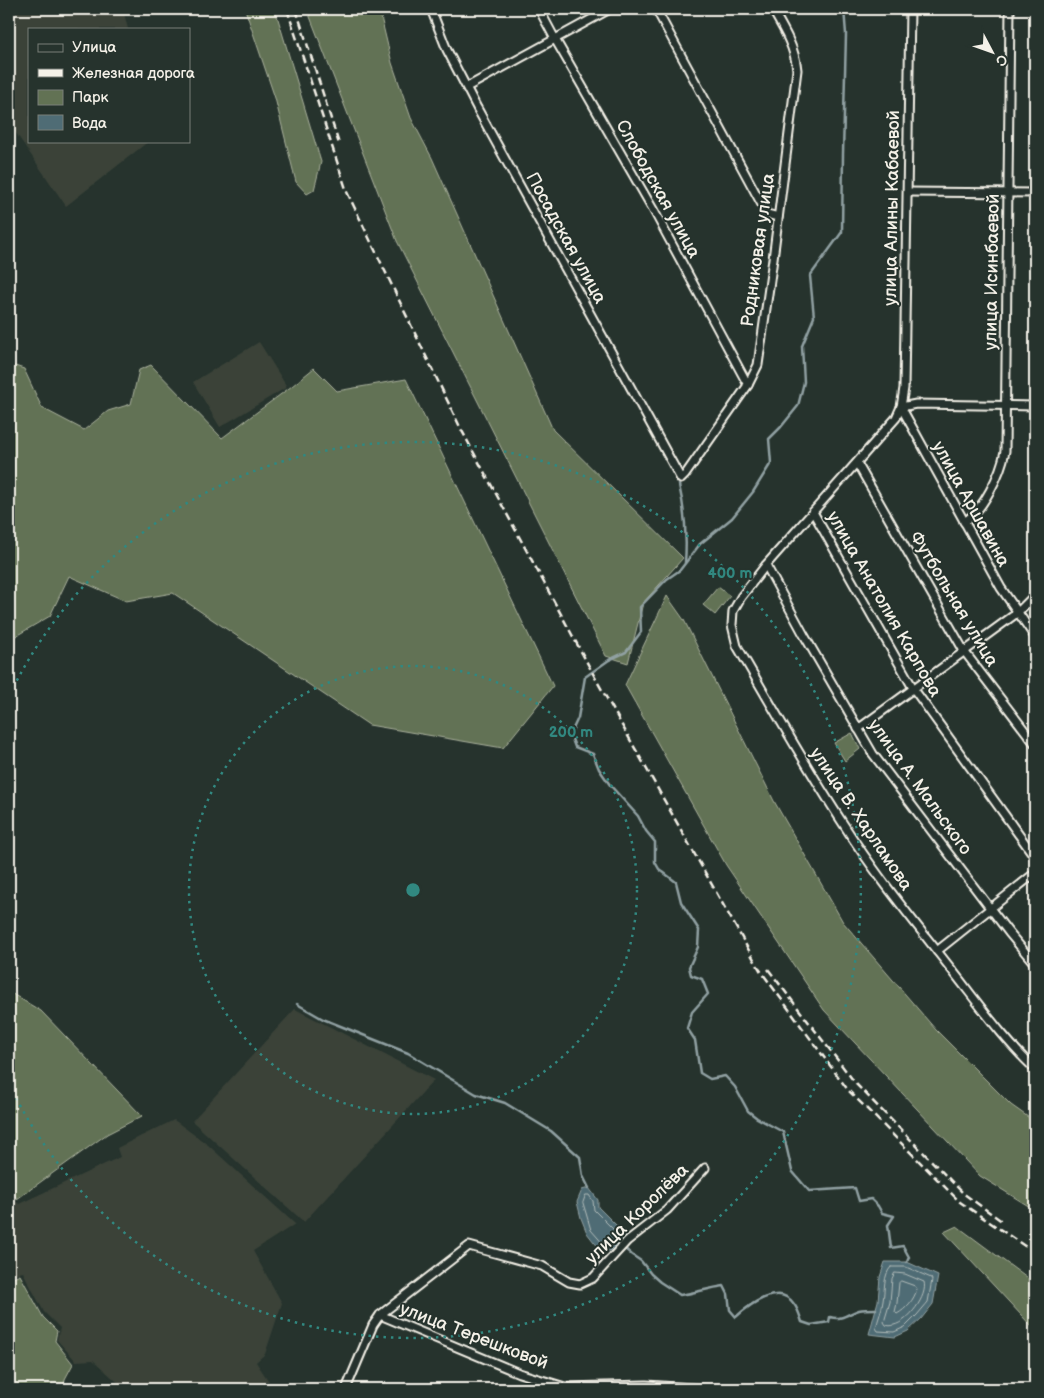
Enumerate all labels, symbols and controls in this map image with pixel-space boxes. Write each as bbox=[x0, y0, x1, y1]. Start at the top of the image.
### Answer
legend bbox=[28, 28, 190, 142]
north arrow bbox=[966, 28, 1016, 78]
text: Улица bbox=[72, 38, 117, 57]
text: С bbox=[992, 51, 1011, 70]
text: Железная дорога bbox=[72, 64, 195, 83]
text: Парк bbox=[72, 88, 109, 107]
street label: улица Алины Кабаевой bbox=[880, 110, 904, 306]
text: Вода bbox=[72, 114, 107, 133]
street label: Слободская улица bbox=[611, 116, 705, 262]
street label: Посадская улица bbox=[521, 169, 611, 308]
street label: Родниковая улица bbox=[737, 172, 779, 328]
street label: улица Исинбаевой bbox=[980, 193, 1004, 351]
street label: улица Аршавина bbox=[928, 437, 1014, 571]
street label: улица Анатолия Карпова bbox=[822, 507, 946, 701]
street label: Футбольная улица bbox=[905, 527, 1003, 671]
text: 400 m bbox=[708, 564, 752, 583]
street label: улица А. Мальского bbox=[864, 715, 976, 859]
text: 200 m bbox=[549, 723, 593, 742]
street label: улица В. Харламова bbox=[805, 743, 917, 895]
centre of rings bbox=[404, 881, 422, 899]
street label: улица Королёва bbox=[581, 1159, 693, 1269]
street label: улица Терешковой bbox=[397, 1298, 551, 1374]

